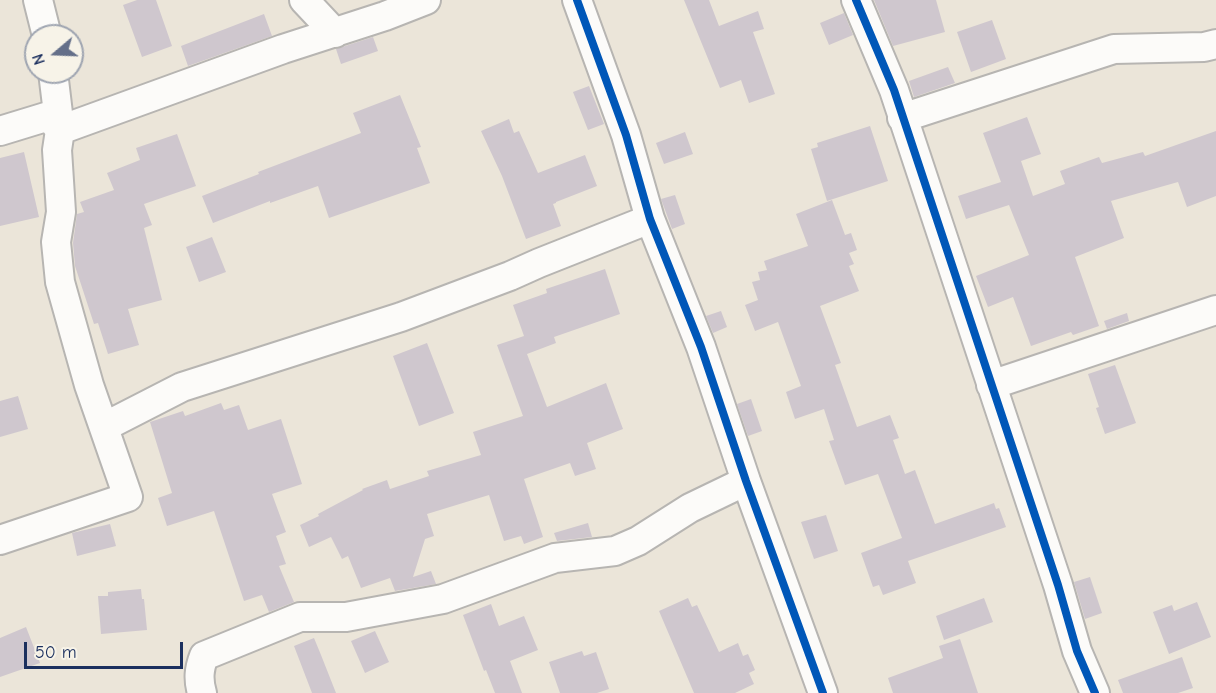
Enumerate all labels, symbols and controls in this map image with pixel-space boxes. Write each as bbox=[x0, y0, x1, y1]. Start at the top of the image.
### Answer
north arrow bbox=[24, 24, 84, 84]
text: N bbox=[29, 51, 49, 67]
scale bar bbox=[27, 630, 186, 668]
text: 50 m bbox=[35, 642, 77, 663]

